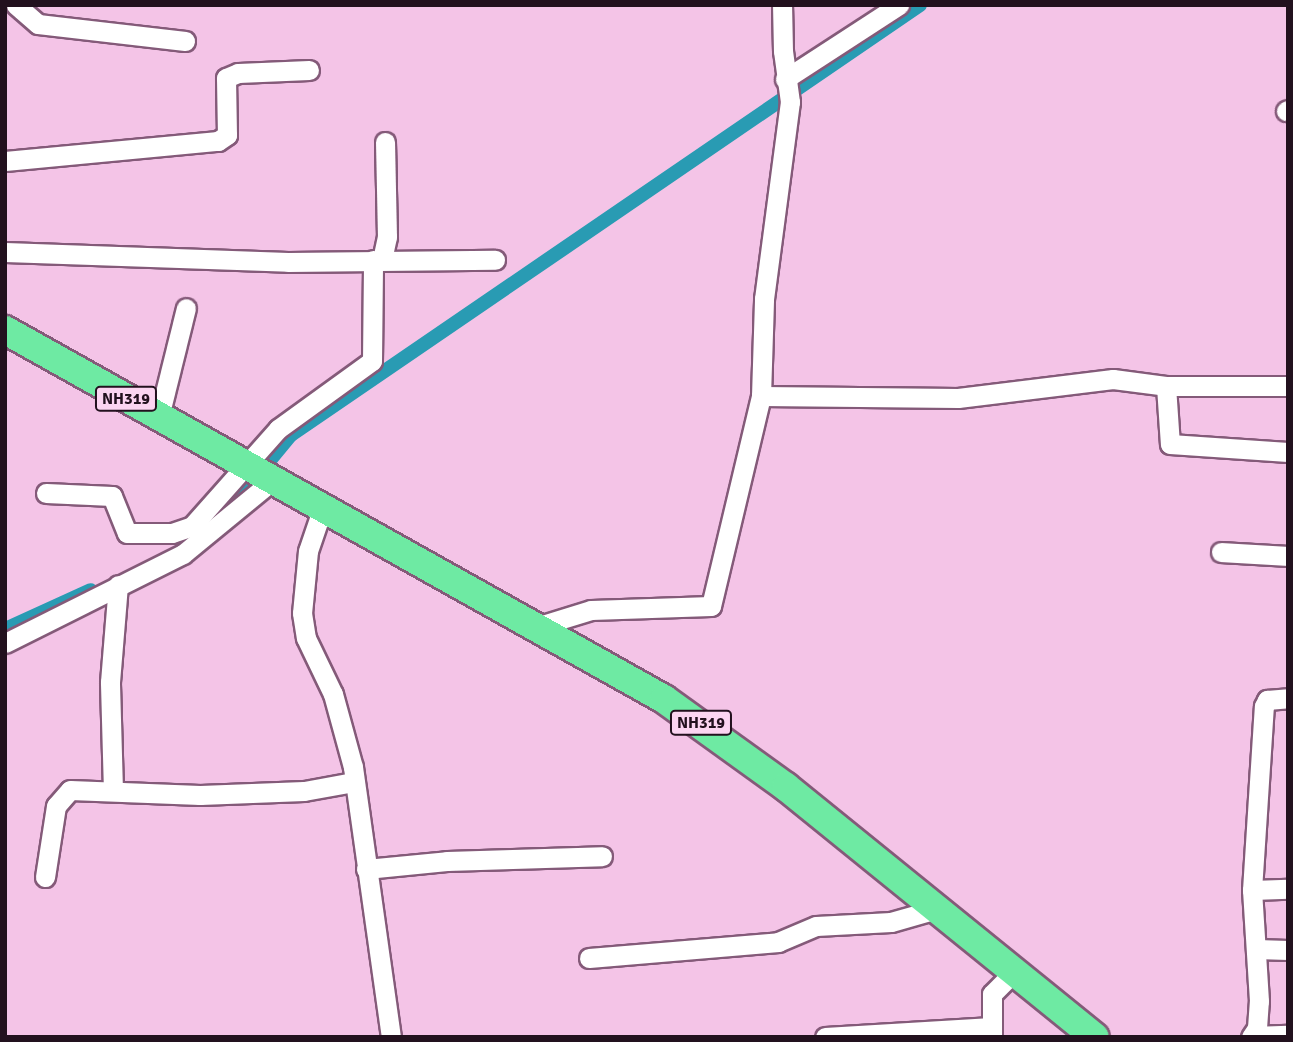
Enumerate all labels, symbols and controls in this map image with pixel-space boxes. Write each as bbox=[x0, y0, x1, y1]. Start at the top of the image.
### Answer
road number: NH319 bbox=[94, 386, 158, 412]
road number: NH319 bbox=[670, 710, 732, 736]

